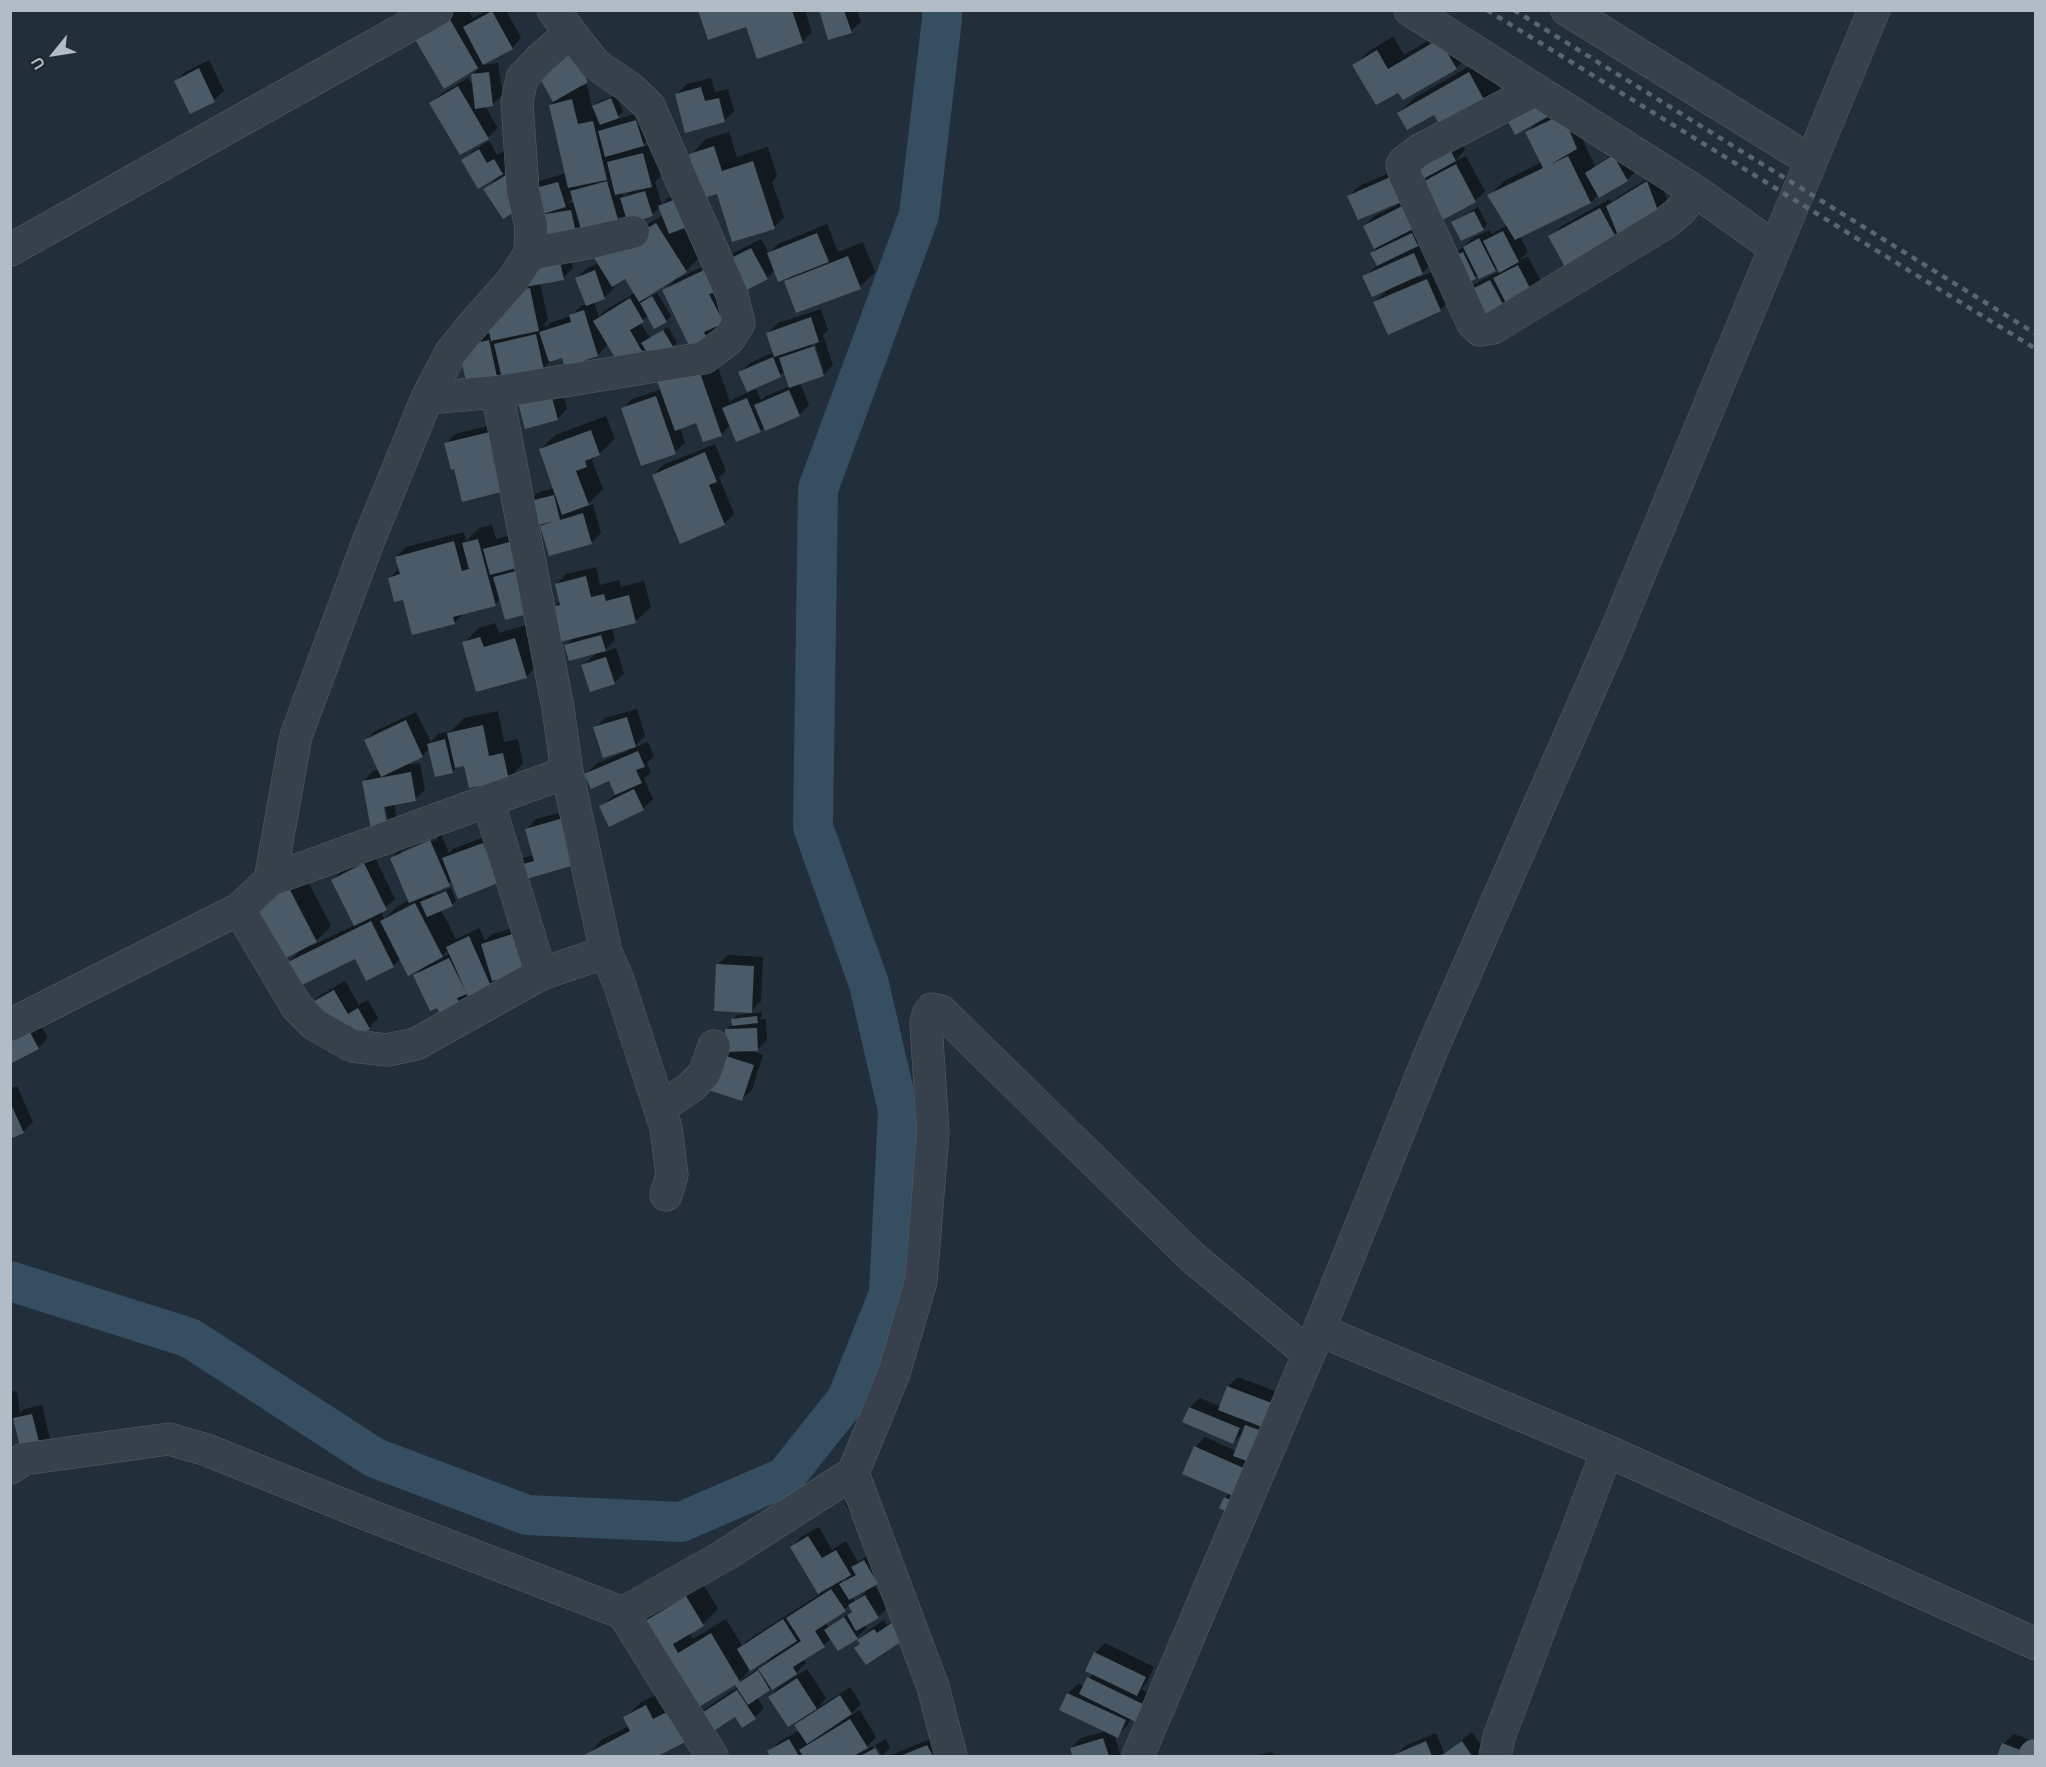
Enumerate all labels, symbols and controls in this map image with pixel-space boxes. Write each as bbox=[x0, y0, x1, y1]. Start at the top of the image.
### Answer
north arrow bbox=[24, 24, 84, 84]
text: U bbox=[26, 53, 50, 73]

